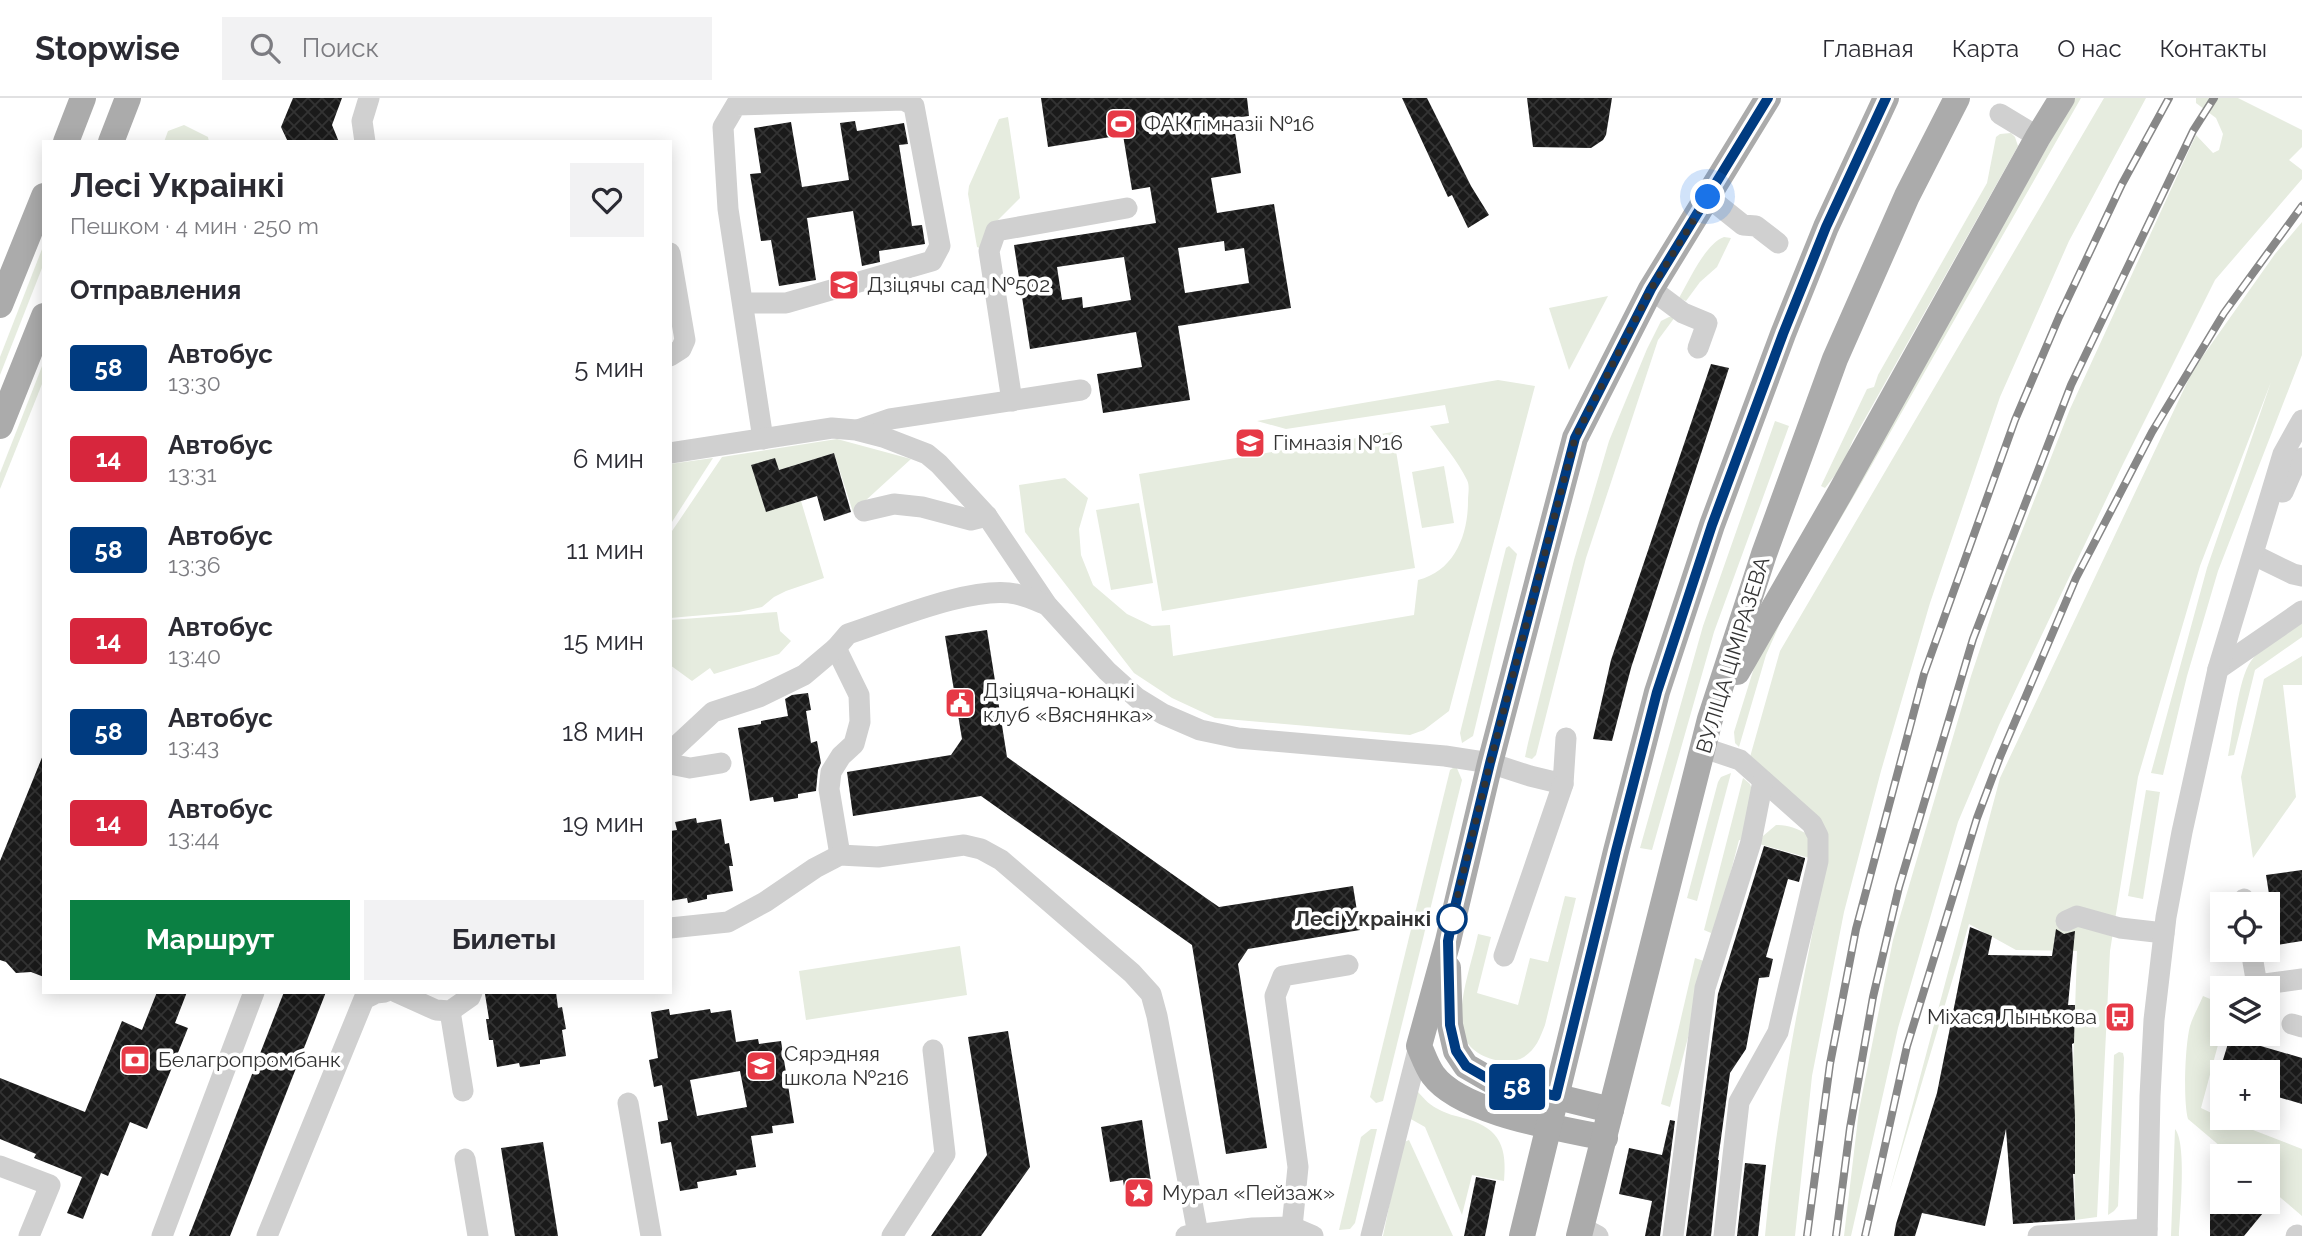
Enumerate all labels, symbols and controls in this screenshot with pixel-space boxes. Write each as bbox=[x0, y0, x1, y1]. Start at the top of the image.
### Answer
search box bbox=[222, 17, 712, 80]
text: Stopwise bbox=[35, 29, 180, 68]
icon: search bbox=[246, 29, 284, 67]
text: Поиск bbox=[302, 33, 379, 63]
text: Главная bbox=[1822, 34, 1914, 63]
text: Карта bbox=[1952, 34, 2019, 63]
text: О нас bbox=[2057, 34, 2122, 63]
text: Контакты bbox=[2160, 34, 2267, 63]
sports icon: ФАК гімназіі №16 bbox=[1104, 107, 1138, 141]
place label: ФАК гімназіі №16 bbox=[1144, 111, 1314, 136]
button: heart bbox=[570, 163, 644, 237]
text: Лесі Украінкі bbox=[70, 166, 284, 205]
your location bbox=[1690, 179, 1725, 214]
text: Пешком · 4 мин · 250 m bbox=[70, 212, 319, 239]
school or university icon: Дзіцячы сад №502 bbox=[827, 268, 861, 302]
place label: Дзіцячы сад №502 bbox=[867, 272, 1050, 297]
text: Отправления bbox=[70, 275, 241, 305]
text: Автобус bbox=[168, 339, 273, 369]
text: 58 bbox=[95, 353, 122, 382]
text: 5 мин bbox=[574, 353, 644, 383]
text: 13:30 bbox=[168, 369, 221, 396]
school or university icon: Гімназія №16 bbox=[1233, 426, 1267, 460]
text: Автобус bbox=[168, 430, 273, 460]
place label: Гімназія №16 bbox=[1273, 430, 1403, 455]
text: 14 bbox=[96, 444, 121, 473]
text: 6 мин bbox=[573, 444, 644, 474]
text: 13:31 bbox=[168, 460, 217, 487]
text: Автобус bbox=[168, 521, 273, 551]
text: 58 bbox=[95, 535, 122, 564]
text: 11 мин bbox=[566, 535, 644, 565]
text: 13:36 bbox=[168, 551, 221, 578]
street label: ВУЛІЦА ЦІМІРАЗЕВА bbox=[1691, 554, 1774, 756]
text: Автобус bbox=[168, 612, 273, 642]
text: 14 bbox=[96, 626, 121, 655]
text: 15 мин bbox=[563, 626, 644, 656]
text: 13:40 bbox=[168, 642, 221, 669]
place label: Дзіцяча-юнацкі клуб «Вяснянка» bbox=[983, 678, 1153, 727]
public building icon: Дзіцяча-юнацкі клуб «Вяснянка» bbox=[943, 686, 977, 720]
text: Автобус bbox=[168, 703, 273, 733]
text: 58 bbox=[95, 717, 122, 746]
text: 18 мин bbox=[562, 717, 644, 747]
text: 13:43 bbox=[168, 733, 219, 760]
text: Автобус bbox=[168, 794, 273, 824]
text: 14 bbox=[96, 808, 121, 837]
text: 19 мин bbox=[562, 808, 644, 838]
text: 13:44 bbox=[168, 824, 220, 851]
map controls bbox=[2210, 892, 2280, 1214]
button: locate bbox=[2210, 892, 2280, 962]
button: Маршрут bbox=[70, 900, 350, 980]
button: Билеты bbox=[364, 900, 644, 980]
marker: Лесі Украінкі bbox=[1437, 904, 1467, 934]
place label: Лесі Украінкі bbox=[1295, 906, 1431, 931]
button: layers bbox=[2210, 976, 2280, 1046]
bus stop icon: Міхася Лынькова bbox=[2103, 1000, 2137, 1034]
place label: Міхася Лынькова bbox=[1927, 1004, 2097, 1029]
place label: Сярэдняя школа №216 bbox=[784, 1041, 909, 1090]
bank icon: Белагропромбанк bbox=[118, 1043, 152, 1077]
place label: Белагропромбанк bbox=[158, 1047, 341, 1072]
school or university icon: Сярэдняя школа №216 bbox=[744, 1049, 778, 1083]
button: + bbox=[2210, 1060, 2280, 1130]
line badge: 58 bbox=[1486, 1064, 1548, 1110]
text: 58 bbox=[1503, 1072, 1531, 1101]
button: − bbox=[2210, 1144, 2280, 1214]
place icon: Мурал «Пейзаж» bbox=[1122, 1176, 1156, 1210]
place label: Мурал «Пейзаж» bbox=[1162, 1180, 1335, 1205]

